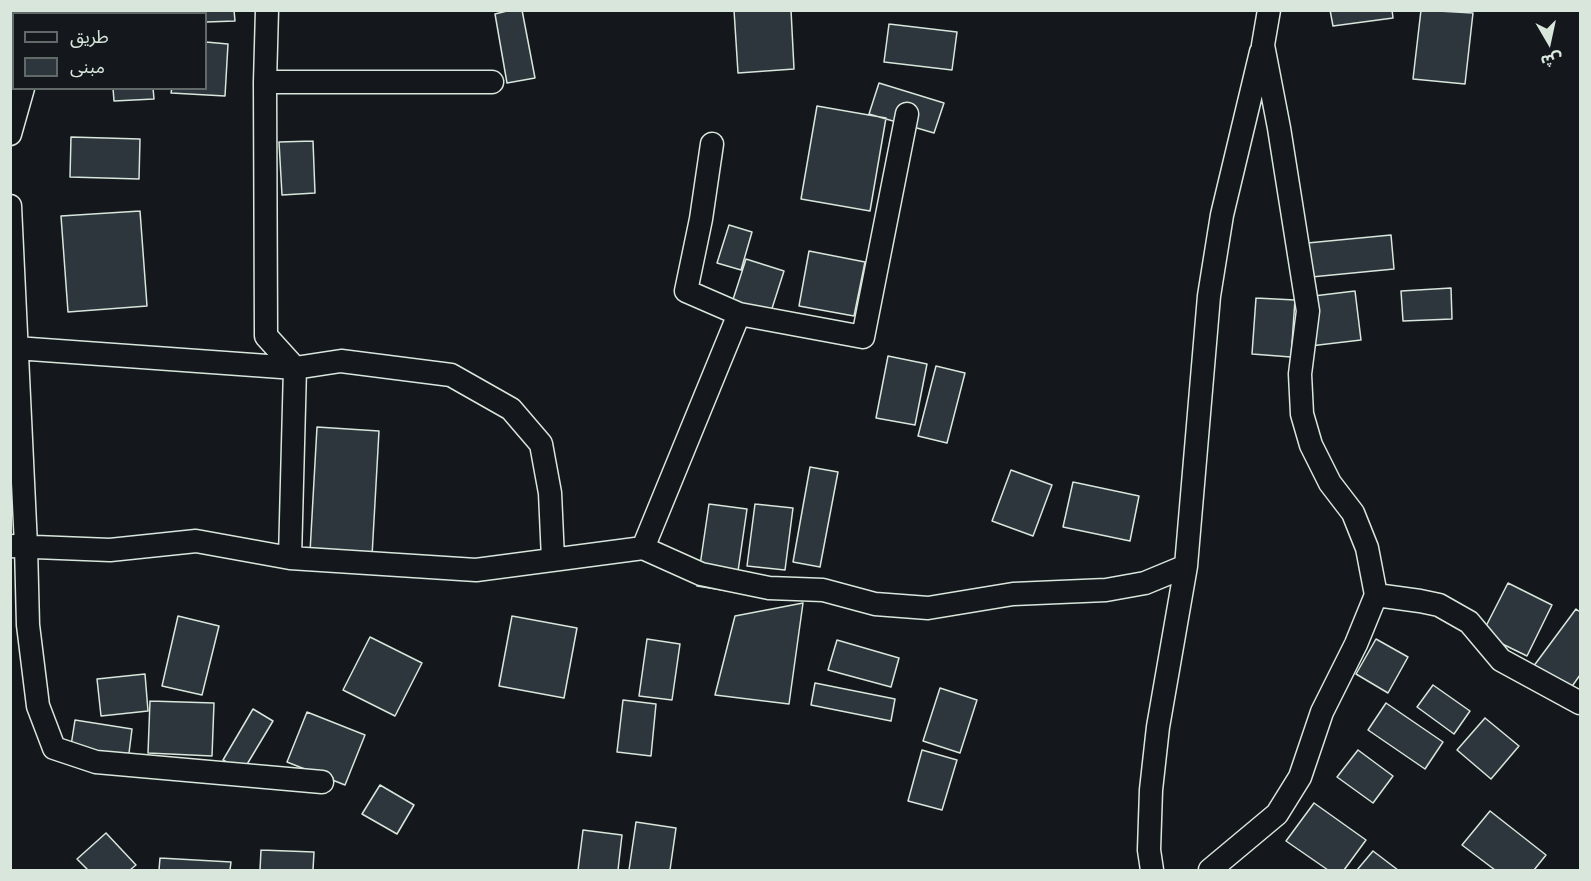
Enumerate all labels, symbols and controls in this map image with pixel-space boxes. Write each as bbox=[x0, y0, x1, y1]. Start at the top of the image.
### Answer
legend bbox=[12, 12, 207, 90]
north arrow bbox=[1519, 12, 1579, 72]
text: طريق bbox=[70, 26, 109, 47]
text: ش bbox=[1540, 49, 1564, 71]
text: مبنى bbox=[70, 56, 105, 77]

